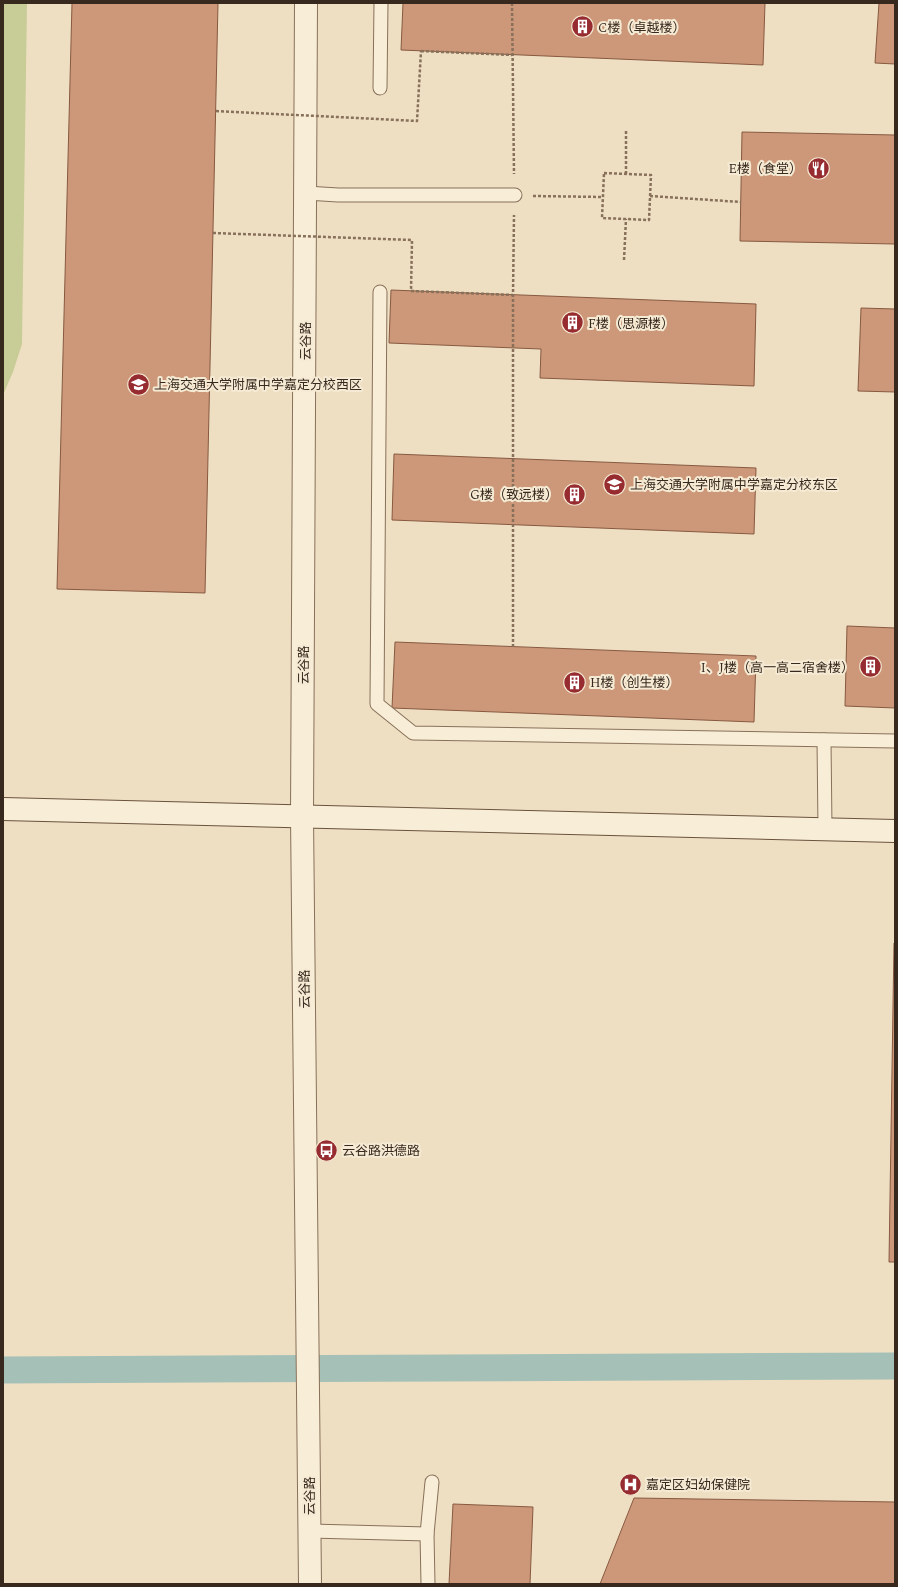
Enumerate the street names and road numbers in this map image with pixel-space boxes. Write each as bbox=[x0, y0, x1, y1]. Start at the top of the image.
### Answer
street label: 云谷路 bbox=[296, 321, 316, 361]
street label: 云谷路 bbox=[294, 645, 314, 685]
street label: 云谷路 bbox=[295, 969, 315, 1009]
street label: 云谷路 bbox=[300, 1476, 320, 1516]

